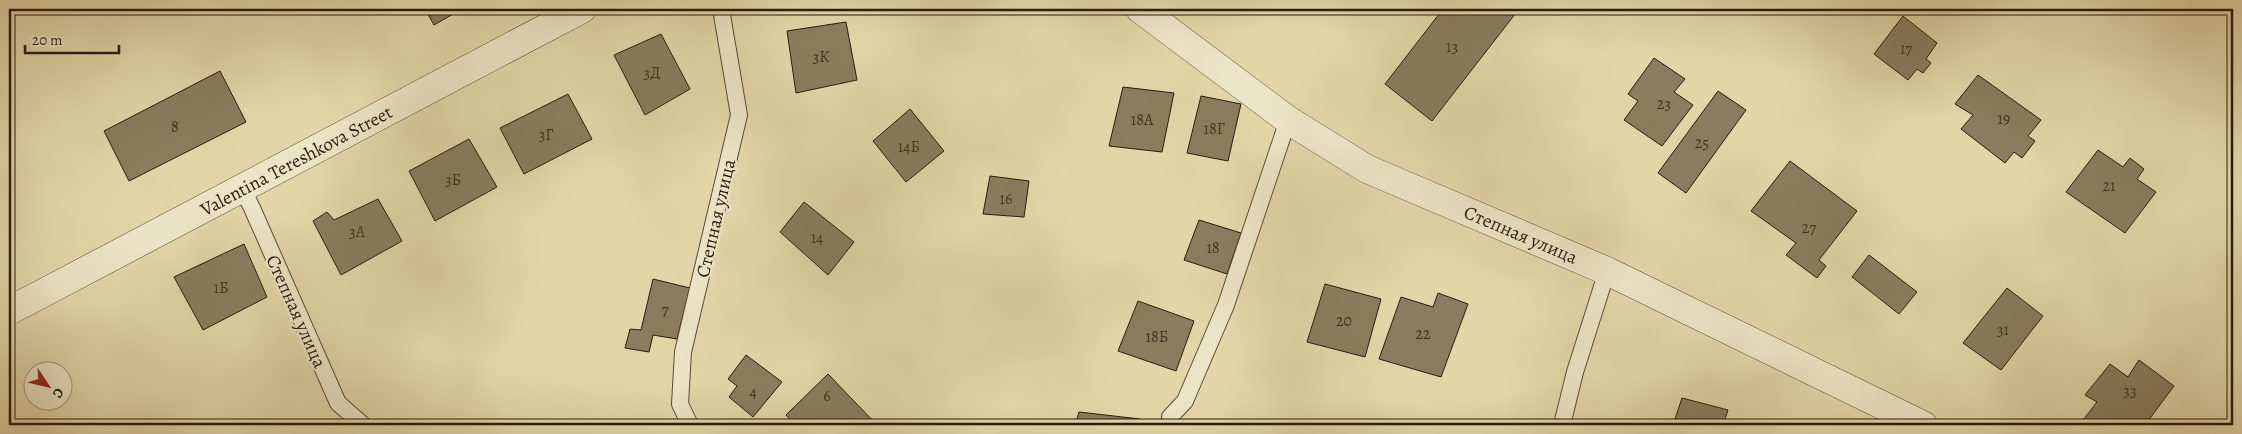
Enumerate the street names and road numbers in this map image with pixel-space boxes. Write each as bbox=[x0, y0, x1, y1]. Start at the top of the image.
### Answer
street label: Valentina Tereshkova Street bbox=[195, 99, 397, 223]
street label: Степная улица bbox=[690, 156, 742, 280]
street label: Степная улица bbox=[1460, 199, 1582, 271]
street label: Степная улица bbox=[260, 251, 333, 372]

